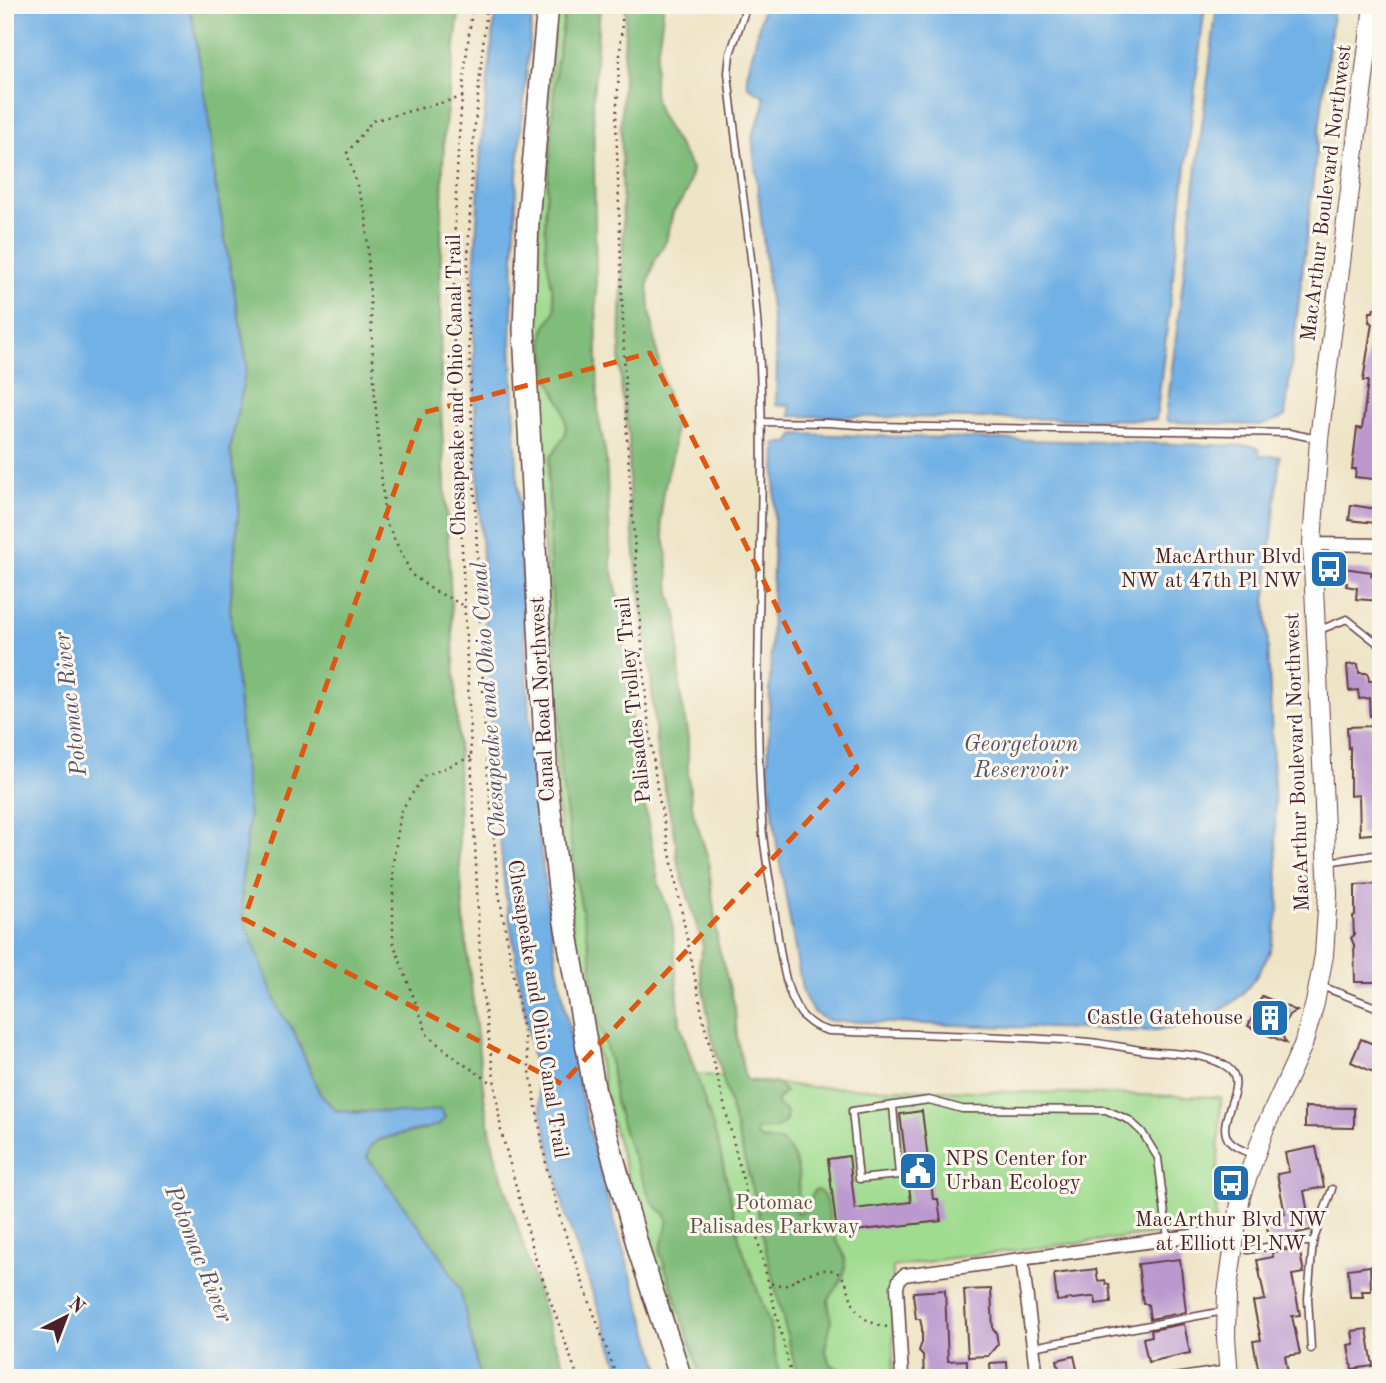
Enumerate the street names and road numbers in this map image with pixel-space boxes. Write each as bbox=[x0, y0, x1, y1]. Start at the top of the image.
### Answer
street label: MacArthur Boulevard Northwest bbox=[1298, 43, 1356, 343]
street label: Chesapeake and Ohio Canal Trail bbox=[444, 234, 470, 536]
street label: Palisades Trolley Trail bbox=[613, 595, 655, 804]
street label: Canal Road Northwest bbox=[527, 596, 559, 802]
street label: MacArthur Boulevard Northwest bbox=[1282, 612, 1314, 912]
street label: Chesapeake and Ohio Canal Trail bbox=[503, 858, 571, 1160]

